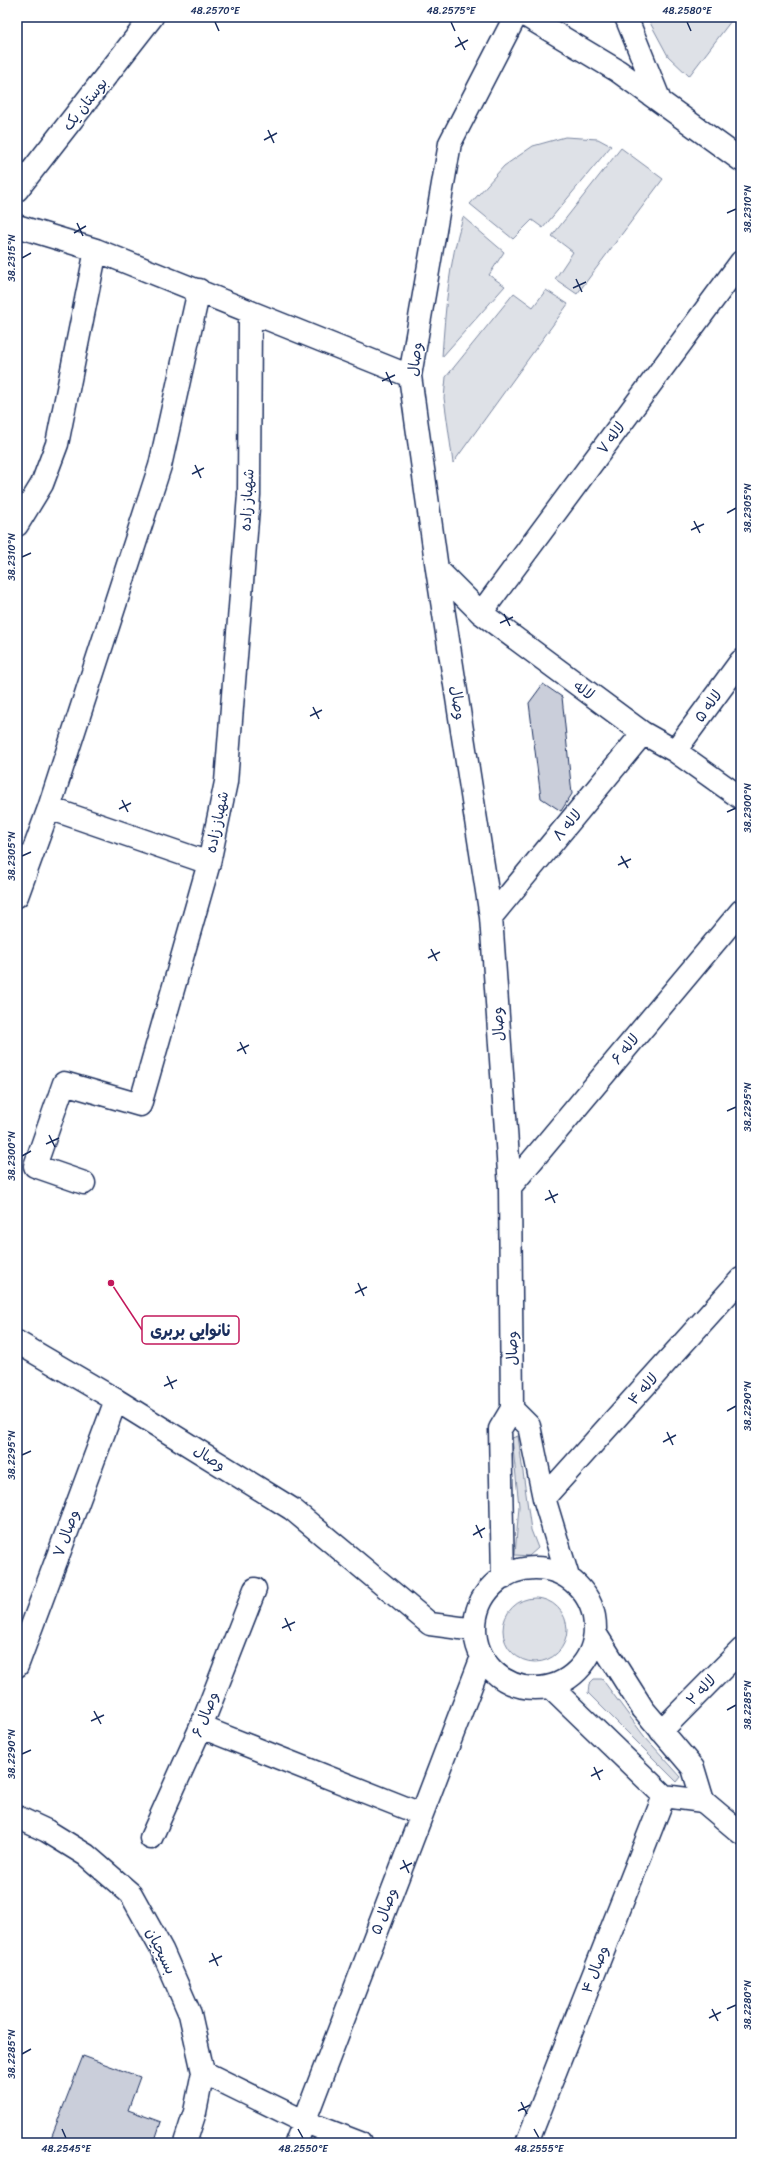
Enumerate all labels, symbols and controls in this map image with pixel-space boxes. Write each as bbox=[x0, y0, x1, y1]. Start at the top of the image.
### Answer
text: 48.2570°E bbox=[190, 2, 241, 20]
text: 48.2575°E bbox=[427, 2, 477, 20]
text: 48.2580°E bbox=[662, 2, 713, 20]
street label: بوستان یک bbox=[56, 71, 114, 137]
text: 38.2310°N bbox=[739, 185, 757, 233]
text: 38.2315°N bbox=[3, 234, 21, 282]
street label: وصال bbox=[400, 340, 430, 378]
street label: لاله ۷ bbox=[590, 416, 632, 460]
street label: شهباز زاده bbox=[232, 468, 262, 532]
text: 38.2305°N bbox=[739, 483, 757, 533]
text: 38.2310°N bbox=[3, 533, 21, 581]
street label: لاله bbox=[568, 673, 600, 707]
street label: وصال bbox=[442, 684, 474, 722]
street label: لاله ۵ bbox=[687, 684, 729, 728]
text: 38.2300°N bbox=[739, 783, 757, 833]
street label: شهباز زاده bbox=[198, 789, 236, 855]
street label: لاله ۸ bbox=[546, 803, 588, 847]
text: 38.2305°N bbox=[3, 831, 21, 881]
street label: وصال bbox=[484, 1006, 512, 1042]
street label: لاله ۶ bbox=[604, 1028, 646, 1070]
text: 38.2295°N bbox=[739, 1082, 757, 1132]
text: 38.2300°N bbox=[3, 1131, 21, 1181]
callout: نانوایی بربری bbox=[142, 1316, 239, 1344]
text: نانوایی بربری bbox=[150, 1316, 232, 1345]
street label: وصال bbox=[499, 1330, 525, 1366]
street label: لاله ۴ bbox=[621, 1367, 665, 1411]
text: 38.2290°N bbox=[739, 1381, 757, 1431]
text: 38.2295°N bbox=[3, 1430, 21, 1480]
street label: وصال bbox=[188, 1438, 232, 1478]
street label: وصال ۷ bbox=[45, 1505, 87, 1561]
street label: لاله ۲ bbox=[679, 1668, 723, 1712]
text: 38.2285°N bbox=[739, 1680, 757, 1730]
street label: وصال ۶ bbox=[184, 1687, 226, 1741]
text: 38.2290°N bbox=[3, 1729, 21, 1779]
street label: وصال ۵ bbox=[363, 1883, 405, 1939]
street label: بسیجیان bbox=[139, 1923, 183, 1979]
street label: وصال ۴ bbox=[574, 1941, 616, 1997]
text: 38.2280°N bbox=[739, 1980, 757, 2030]
text: 38.2285°N bbox=[3, 2029, 21, 2079]
text: 48.2545°E bbox=[41, 2140, 92, 2158]
text: 48.2550°E bbox=[278, 2140, 329, 2158]
text: 48.2555°E bbox=[514, 2140, 565, 2158]

